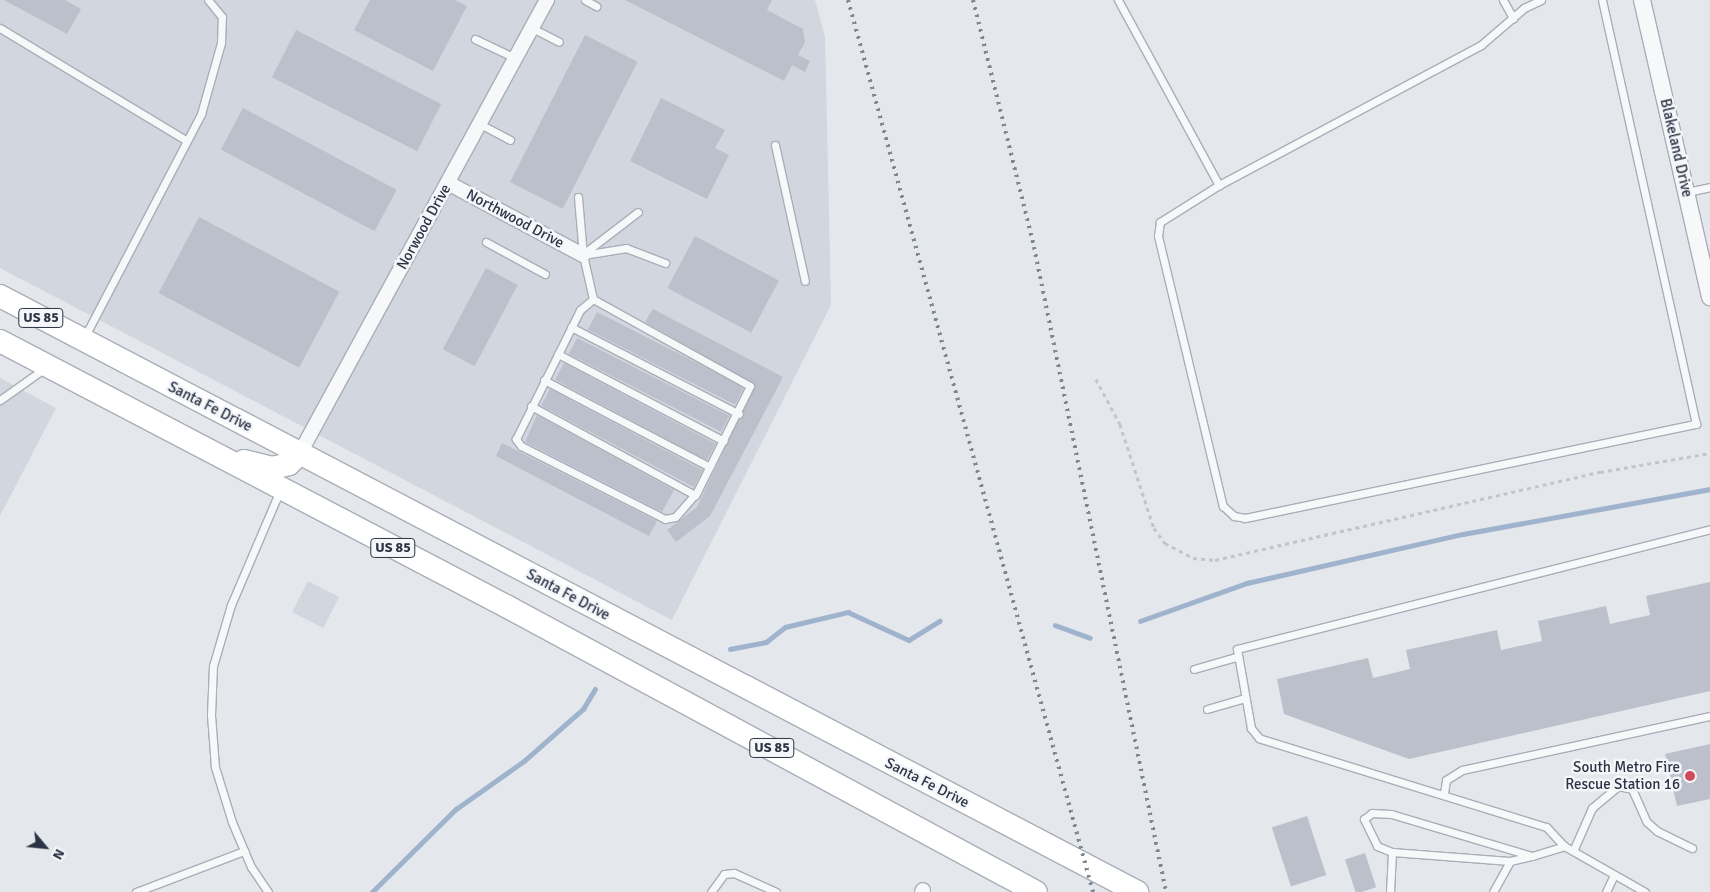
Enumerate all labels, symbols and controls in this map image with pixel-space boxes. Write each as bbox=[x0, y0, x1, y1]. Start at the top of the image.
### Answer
street label: Blakeland Drive bbox=[1656, 97, 1696, 199]
street label: Norwood Drive bbox=[393, 181, 455, 273]
street label: Northwood Drive bbox=[463, 186, 567, 252]
road number: US 85 bbox=[17, 306, 65, 330]
street label: Santa Fe Drive bbox=[165, 378, 255, 436]
road number: US 85 bbox=[369, 536, 417, 560]
street label: Santa Fe Drive bbox=[523, 565, 613, 625]
road number: US 85 bbox=[748, 736, 796, 760]
street label: Santa Fe Drive bbox=[882, 754, 972, 812]
place label: South Metro Fire Rescue Station 16 bbox=[1565, 758, 1680, 793]
marker: South Metro Fire Rescue Station 16 bbox=[1684, 770, 1696, 782]
north arrow bbox=[20, 822, 70, 872]
text: N bbox=[49, 846, 68, 863]

